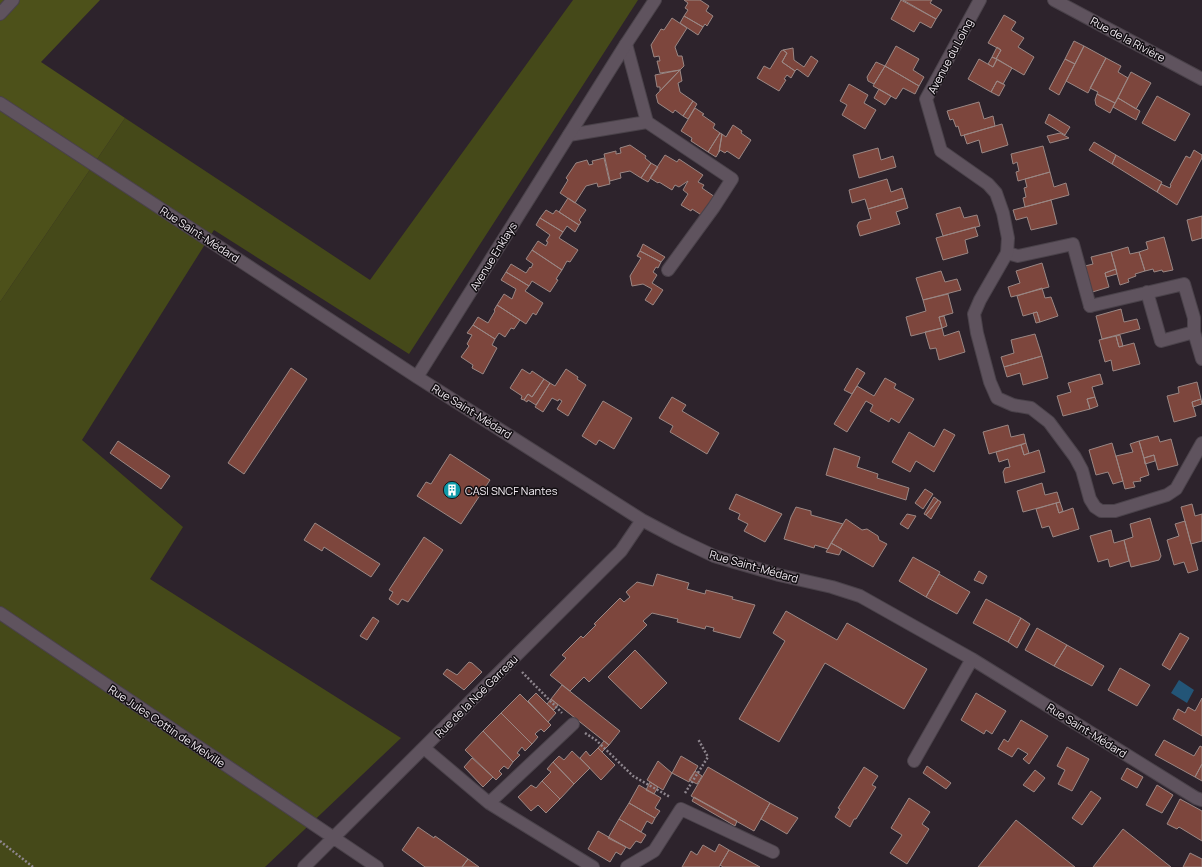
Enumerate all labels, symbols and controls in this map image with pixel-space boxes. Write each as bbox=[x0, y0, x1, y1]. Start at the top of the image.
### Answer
street label: Rue de la Rivière bbox=[1088, 13, 1168, 65]
street label: Avenue du Loing bbox=[924, 16, 976, 96]
street label: Rue Saint-Médard bbox=[157, 203, 243, 265]
street label: Avenue Enklays bbox=[466, 219, 520, 293]
street label: Rue Saint-Médard bbox=[429, 380, 515, 442]
building icon: CASI SNCF Nantes bbox=[442, 480, 462, 500]
place label: CASI SNCF Nantes bbox=[465, 483, 558, 498]
street label: Rue Saint-Médard bbox=[708, 546, 800, 586]
street label: Rue de la Noë Garreau bbox=[431, 651, 521, 741]
street label: Rue Jules Cottin de Melville bbox=[106, 681, 229, 771]
street label: Rue Saint-Médard bbox=[1044, 699, 1130, 761]

